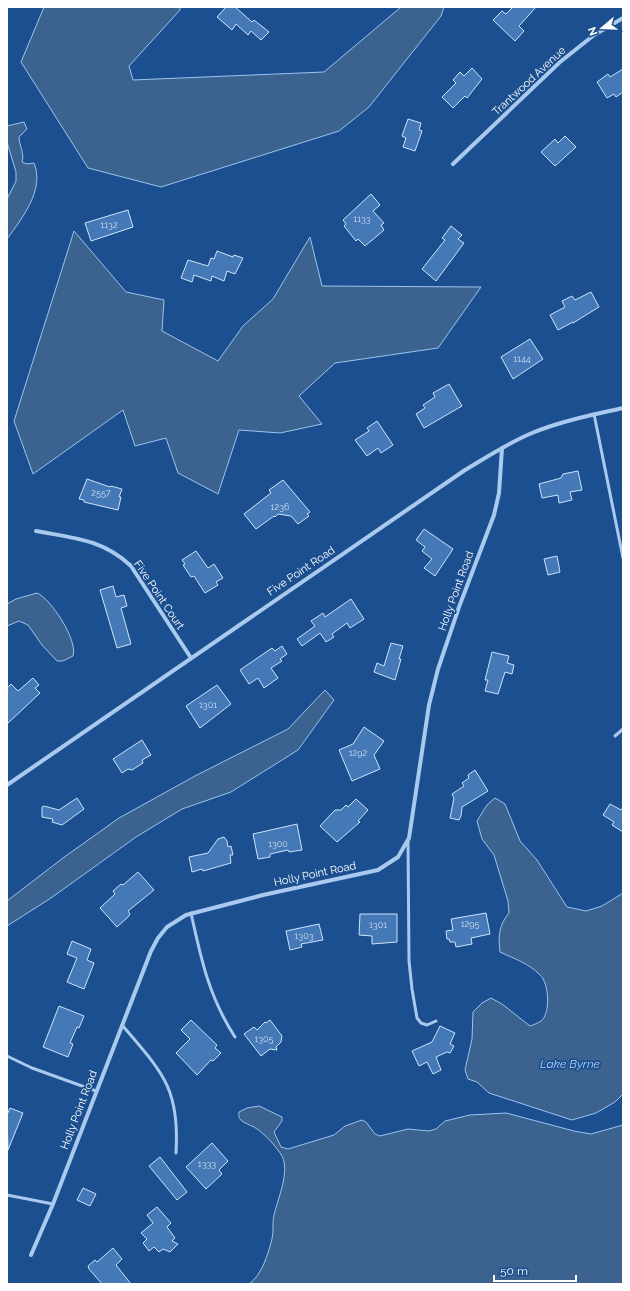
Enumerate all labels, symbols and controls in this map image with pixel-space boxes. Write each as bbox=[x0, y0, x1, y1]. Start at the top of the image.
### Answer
north arrow bbox=[582, 8, 622, 48]
text: N bbox=[586, 25, 601, 37]
street label: Trantwood Avenue bbox=[490, 43, 569, 118]
house number: 1133 bbox=[353, 214, 371, 224]
house number: 1132 bbox=[100, 220, 118, 230]
house number: 1144 bbox=[513, 354, 531, 364]
house number: 2557 bbox=[91, 488, 111, 498]
house number: 1236 bbox=[271, 502, 290, 512]
street label: Five Point Road bbox=[265, 544, 337, 598]
street label: Holly Point Road bbox=[436, 549, 476, 633]
street label: Five Point Court bbox=[131, 558, 187, 632]
house number: 1301 bbox=[199, 700, 217, 710]
house number: 1292 bbox=[349, 748, 368, 758]
house number: 1300 bbox=[268, 839, 288, 849]
street label: Holly Point Road bbox=[273, 859, 357, 889]
house number: 1295 bbox=[461, 919, 479, 929]
house number: 1301 bbox=[369, 920, 387, 930]
house number: 1303 bbox=[295, 931, 314, 941]
house number: 1305 bbox=[254, 1034, 274, 1044]
water label: Lake Byrne bbox=[540, 1057, 601, 1071]
street label: Holly Point Road bbox=[58, 1068, 100, 1151]
house number: 1333 bbox=[198, 1159, 216, 1169]
scale bar bbox=[494, 1257, 576, 1283]
text: 50 m bbox=[500, 1264, 528, 1278]

